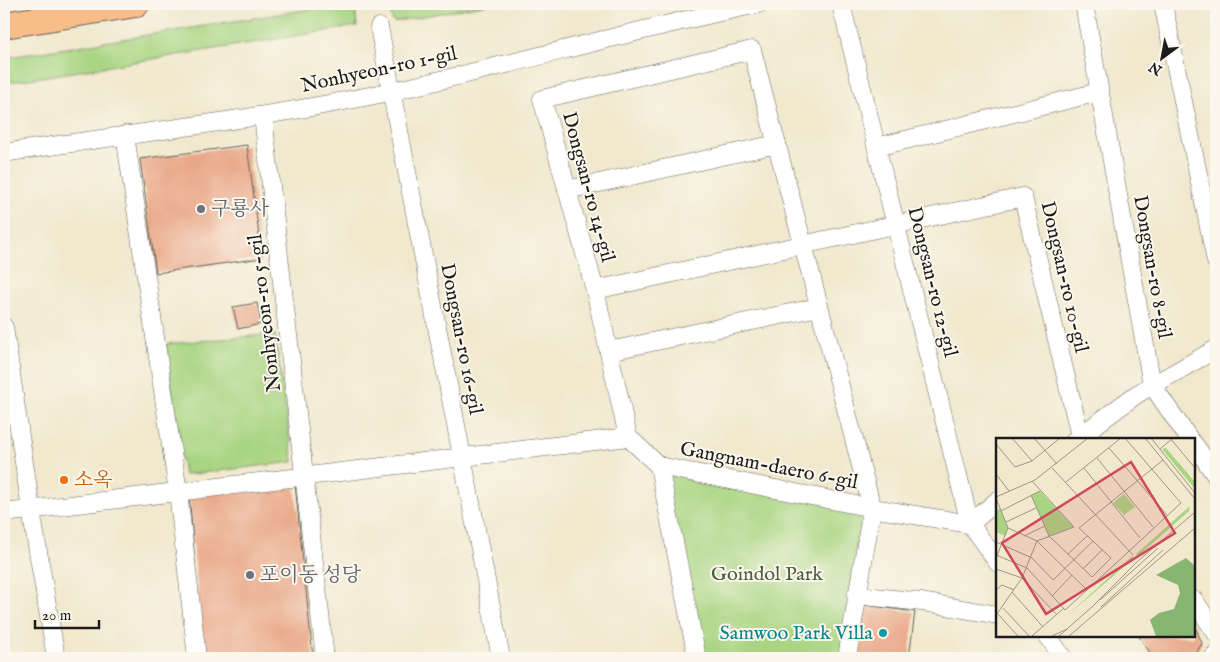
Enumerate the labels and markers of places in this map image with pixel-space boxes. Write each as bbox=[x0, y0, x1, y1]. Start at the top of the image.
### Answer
place label: 구룡사 bbox=[211, 197, 270, 222]
marker: 구룡사 bbox=[195, 203, 207, 215]
place label: 소옥 bbox=[74, 468, 113, 493]
marker: 소옥 bbox=[58, 474, 70, 486]
place label: 포이동 성당 bbox=[260, 563, 362, 588]
marker: 포이동 성당 bbox=[244, 569, 256, 581]
place label: Samwoo Park Villa bbox=[720, 621, 873, 646]
marker: Samwoo Park Villa bbox=[877, 627, 889, 639]

